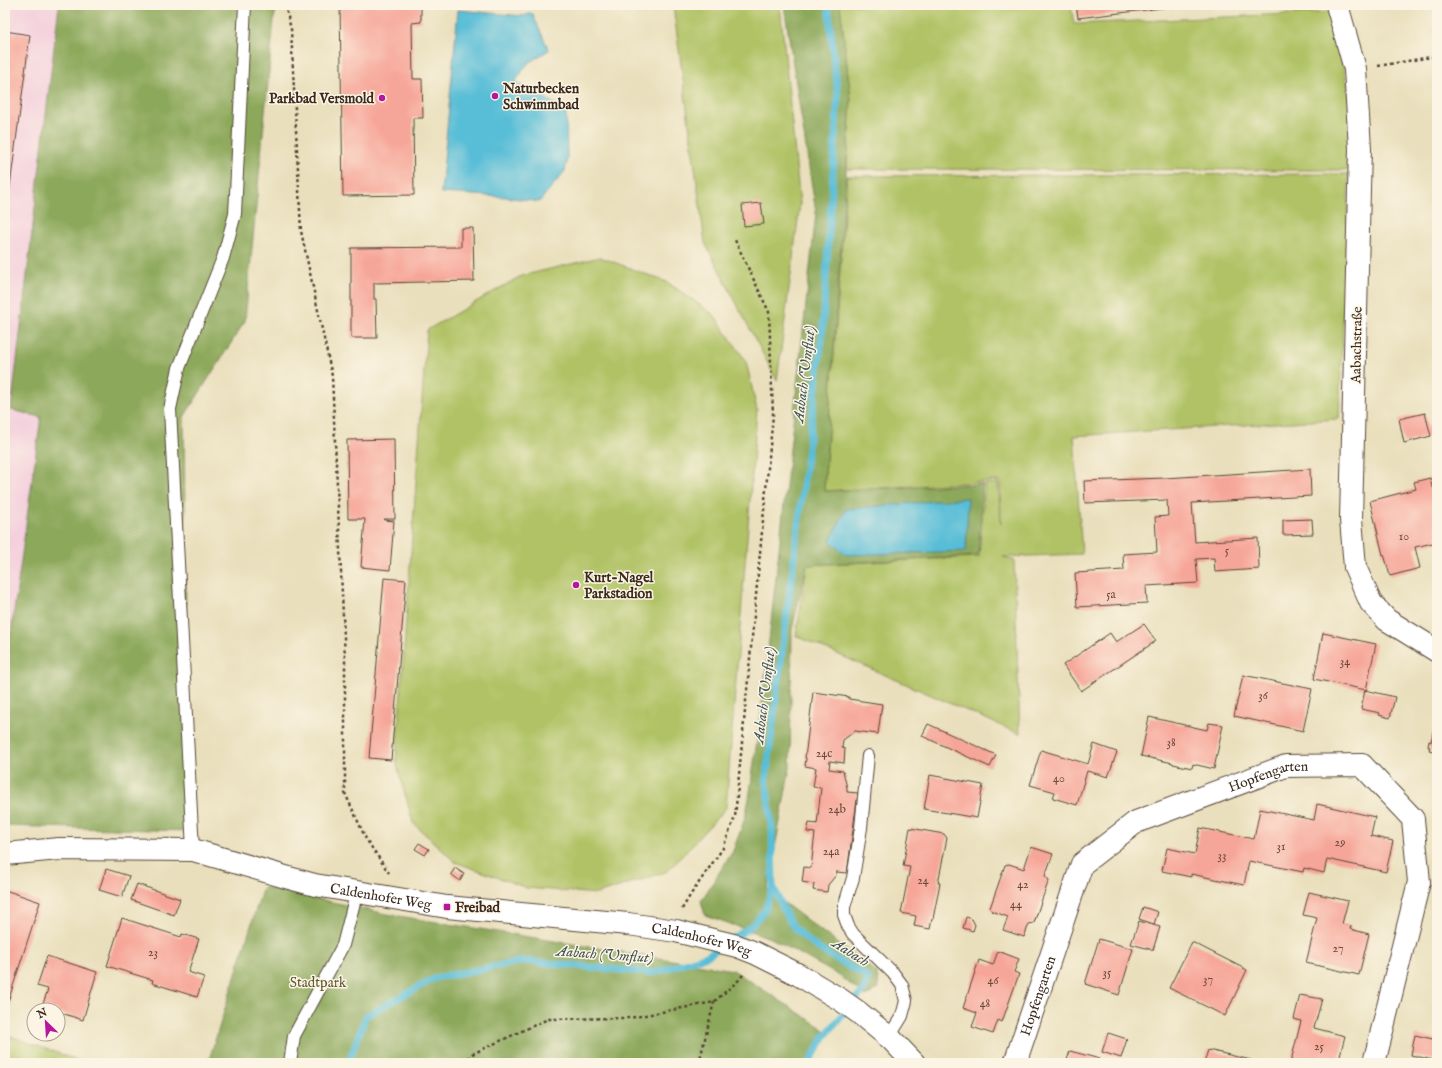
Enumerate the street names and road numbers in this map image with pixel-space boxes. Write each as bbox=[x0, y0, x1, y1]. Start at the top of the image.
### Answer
street label: Aabachstraße bbox=[1347, 306, 1367, 385]
street label: Hopfengarten bbox=[1226, 758, 1309, 797]
street label: Caldenhofer Weg bbox=[329, 880, 433, 914]
street label: Caldenhofer Weg bbox=[650, 920, 754, 961]
street label: Hopfengarten bbox=[1017, 953, 1061, 1038]

